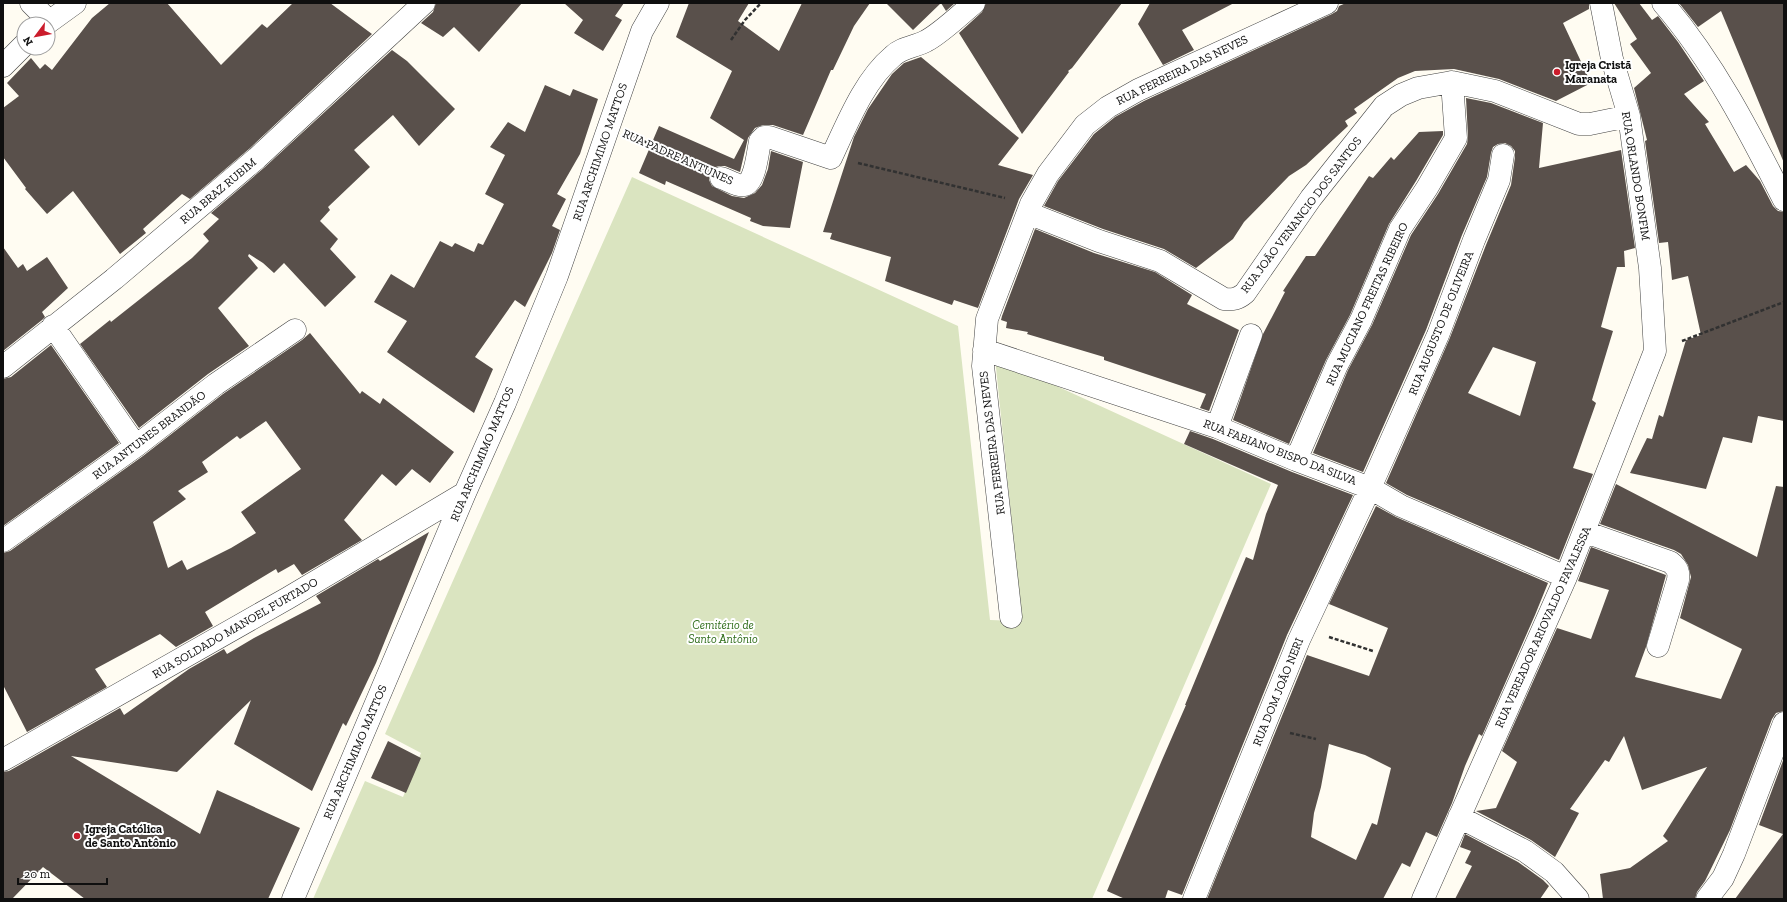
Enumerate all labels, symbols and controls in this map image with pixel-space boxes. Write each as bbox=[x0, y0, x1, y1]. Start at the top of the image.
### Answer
north arrow bbox=[16, 16, 56, 56]
street label: RUA FERREIRA DAS NEVES bbox=[1114, 32, 1250, 108]
text: N bbox=[20, 34, 36, 48]
place label: Igreja Cristã Maranata bbox=[1565, 58, 1631, 86]
marker: Igreja Cristã Maranata bbox=[1552, 67, 1562, 77]
street label: RUA ARCHIMIMO MATTOS bbox=[570, 81, 630, 223]
street label: RUA ORLANDO BONFIM bbox=[1619, 111, 1653, 242]
street label: RUA PADRE ANTUNES bbox=[620, 126, 736, 188]
street label: RUA JOÃO VENANCIO DOS SANTOS bbox=[1238, 134, 1364, 296]
street label: RUA BRAZ RUBIM bbox=[177, 155, 259, 227]
street label: RUA MUCIANO FREITAS RIBEIRO bbox=[1323, 220, 1411, 388]
street label: RUA AUGUSTO DE OLIVEIRA bbox=[1406, 249, 1476, 397]
street label: RUA FERREIRA DAS NEVES bbox=[976, 370, 1008, 516]
street label: RUA ARCHIMIMO MATTOS bbox=[447, 385, 517, 523]
street label: RUA ANTUNES BRANDÃO bbox=[90, 388, 209, 482]
street label: RUA FABIANO BISPO DA SILVA bbox=[1201, 416, 1359, 488]
street label: RUA VEREADOR ARIOVALDO FAVALESSA bbox=[1492, 524, 1594, 730]
street label: RUA SOLDADO MANOEL FURTADO bbox=[150, 575, 320, 681]
park label: Cemitério de Santo Antônio bbox=[688, 618, 758, 646]
street label: RUA DOM JOÃO NERI bbox=[1250, 636, 1306, 748]
street label: RUA ARCHIMIMO MATTOS bbox=[320, 683, 390, 821]
place label: Igreja Católica de Santo Antônio bbox=[85, 822, 177, 850]
marker: Igreja Católica de Santo Antônio bbox=[72, 831, 82, 841]
scale bar bbox=[18, 860, 107, 886]
text: 20 m bbox=[24, 867, 51, 881]

